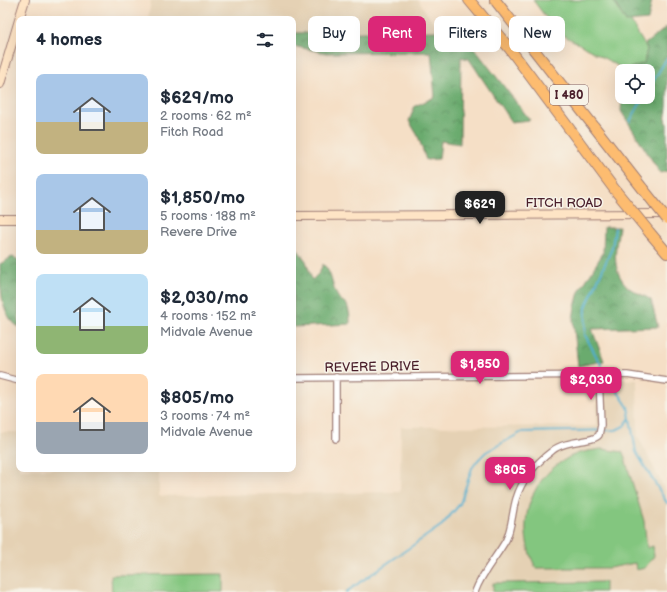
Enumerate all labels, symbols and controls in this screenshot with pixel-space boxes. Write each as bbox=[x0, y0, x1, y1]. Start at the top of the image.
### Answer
chip: Buy bbox=[308, 16, 360, 52]
chip: Rent bbox=[368, 16, 426, 52]
chip: Filters bbox=[434, 16, 501, 52]
chip: New bbox=[509, 16, 565, 52]
icon: filters bbox=[254, 29, 276, 51]
text: 4 homes bbox=[36, 30, 102, 50]
map controls bbox=[615, 64, 655, 104]
button: locate bbox=[615, 64, 655, 104]
road number: I 480 bbox=[550, 85, 588, 105]
text: $629/mo bbox=[160, 88, 234, 108]
icon: home bbox=[68, 90, 116, 138]
text: 2 rooms · 62 m² bbox=[160, 108, 252, 124]
text: Fitch Road bbox=[160, 124, 223, 140]
text: $1,850/mo bbox=[160, 188, 245, 208]
icon: home bbox=[68, 190, 116, 238]
pin: $629 bbox=[456, 191, 504, 225]
street label: FITCH ROAD bbox=[525, 195, 603, 211]
text: $629 bbox=[464, 196, 496, 212]
text: 5 rooms · 188 m² bbox=[160, 208, 256, 224]
text: Revere Drive bbox=[160, 224, 237, 240]
text: $2,030/mo bbox=[160, 288, 248, 308]
icon: home bbox=[68, 290, 116, 338]
text: 4 rooms · 152 m² bbox=[160, 308, 256, 324]
text: Midvale Avenue bbox=[160, 324, 253, 340]
pin: $1,850 bbox=[447, 351, 513, 385]
text: $1,850 bbox=[460, 356, 500, 372]
street label: REVERE DRIVE bbox=[324, 358, 420, 376]
pin: $2,030 bbox=[558, 367, 624, 401]
text: $2,030 bbox=[569, 372, 613, 388]
text: $805/mo bbox=[160, 388, 234, 408]
icon: home bbox=[68, 390, 116, 438]
text: 3 rooms · 74 m² bbox=[160, 408, 250, 424]
text: Midvale Avenue bbox=[160, 424, 253, 440]
pin: $805 bbox=[486, 457, 534, 491]
text: $805 bbox=[494, 462, 526, 478]

